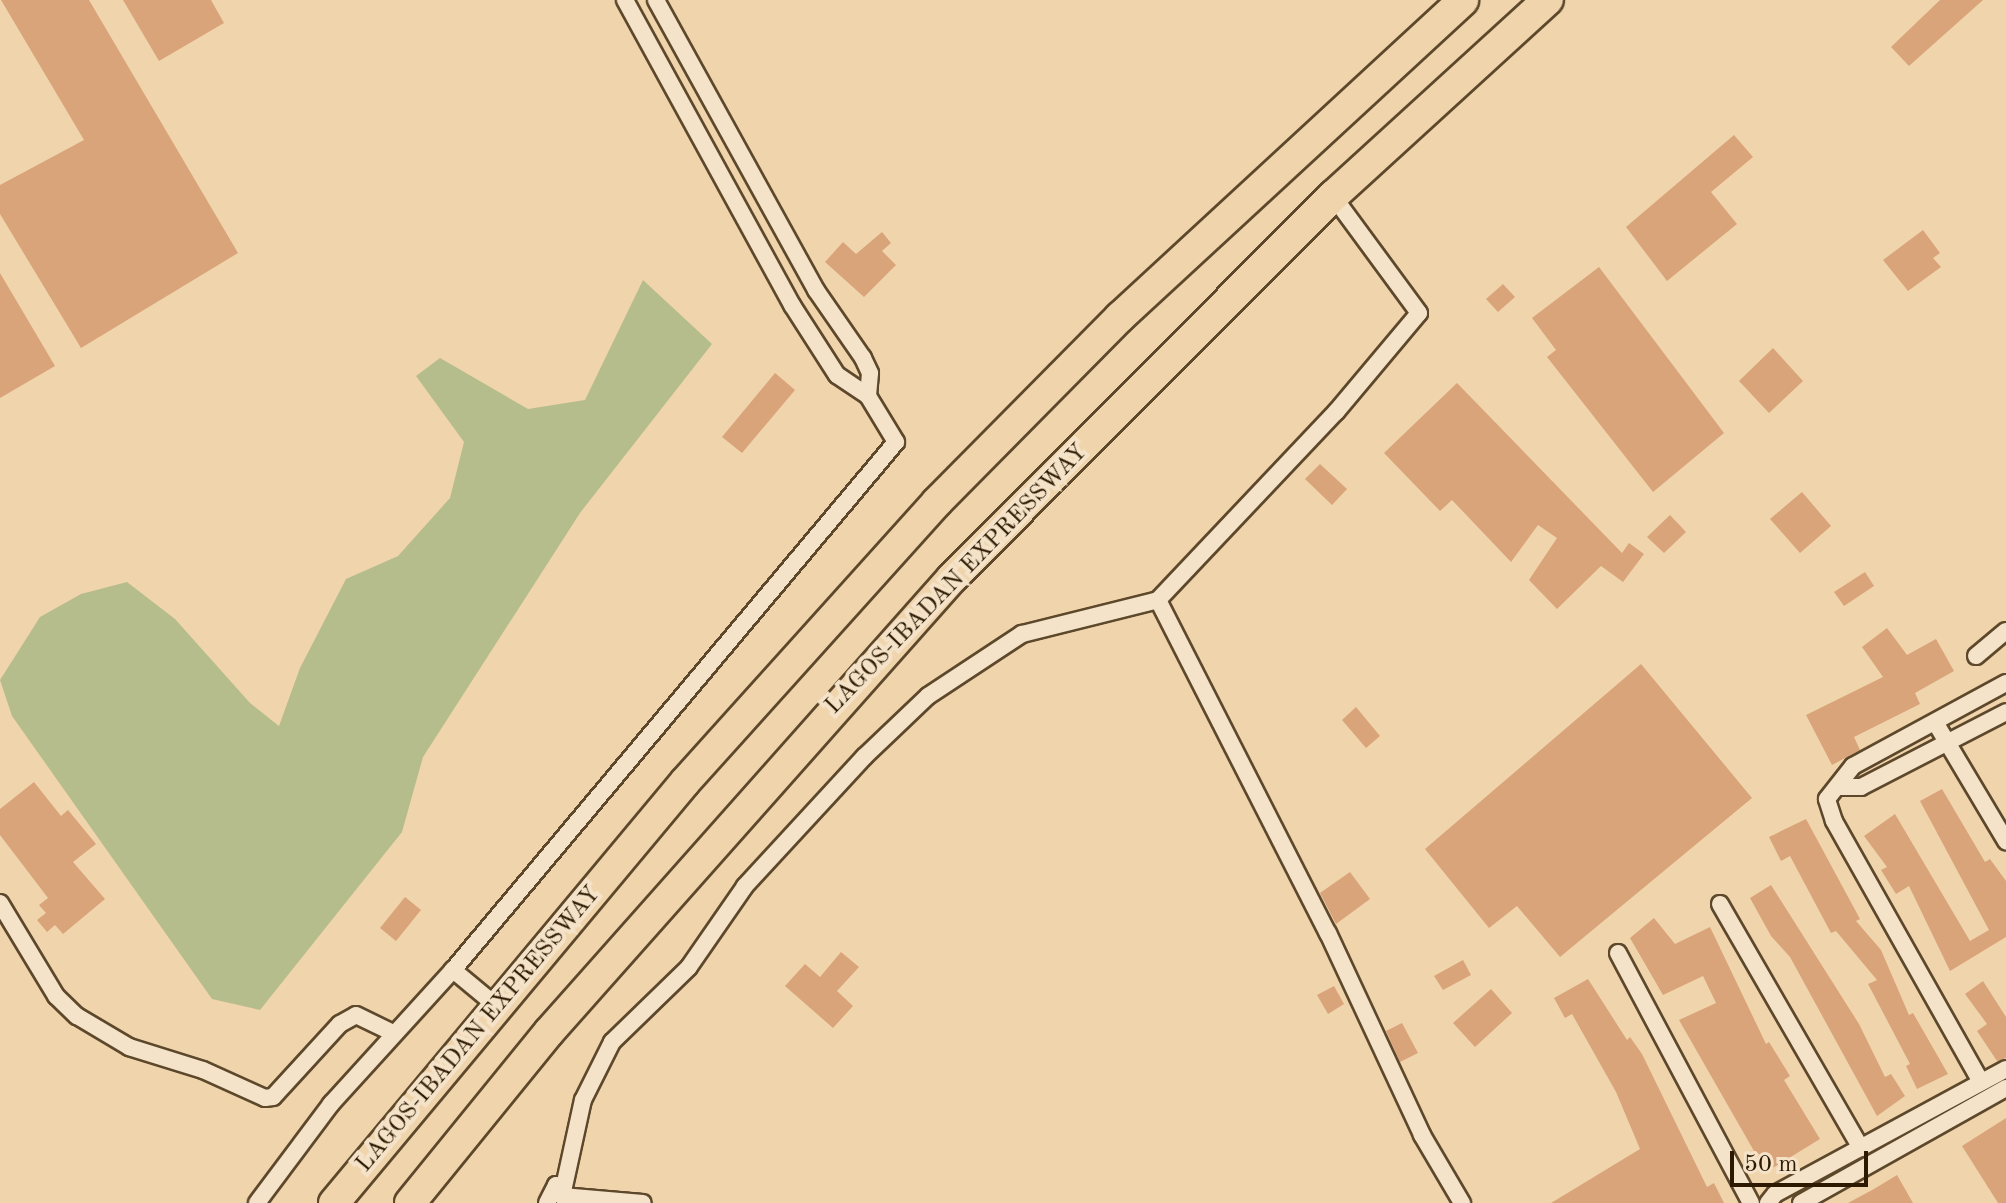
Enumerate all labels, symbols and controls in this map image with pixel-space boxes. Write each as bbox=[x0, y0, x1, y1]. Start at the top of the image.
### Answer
street label: LAGOS-IBADAN EXPRESSWAY bbox=[820, 439, 1094, 721]
street label: LAGOS-IBADAN EXPRESSWAY bbox=[351, 881, 607, 1179]
scale bar bbox=[1734, 1135, 1872, 1185]
text: 50 m bbox=[1744, 1153, 1798, 1177]

